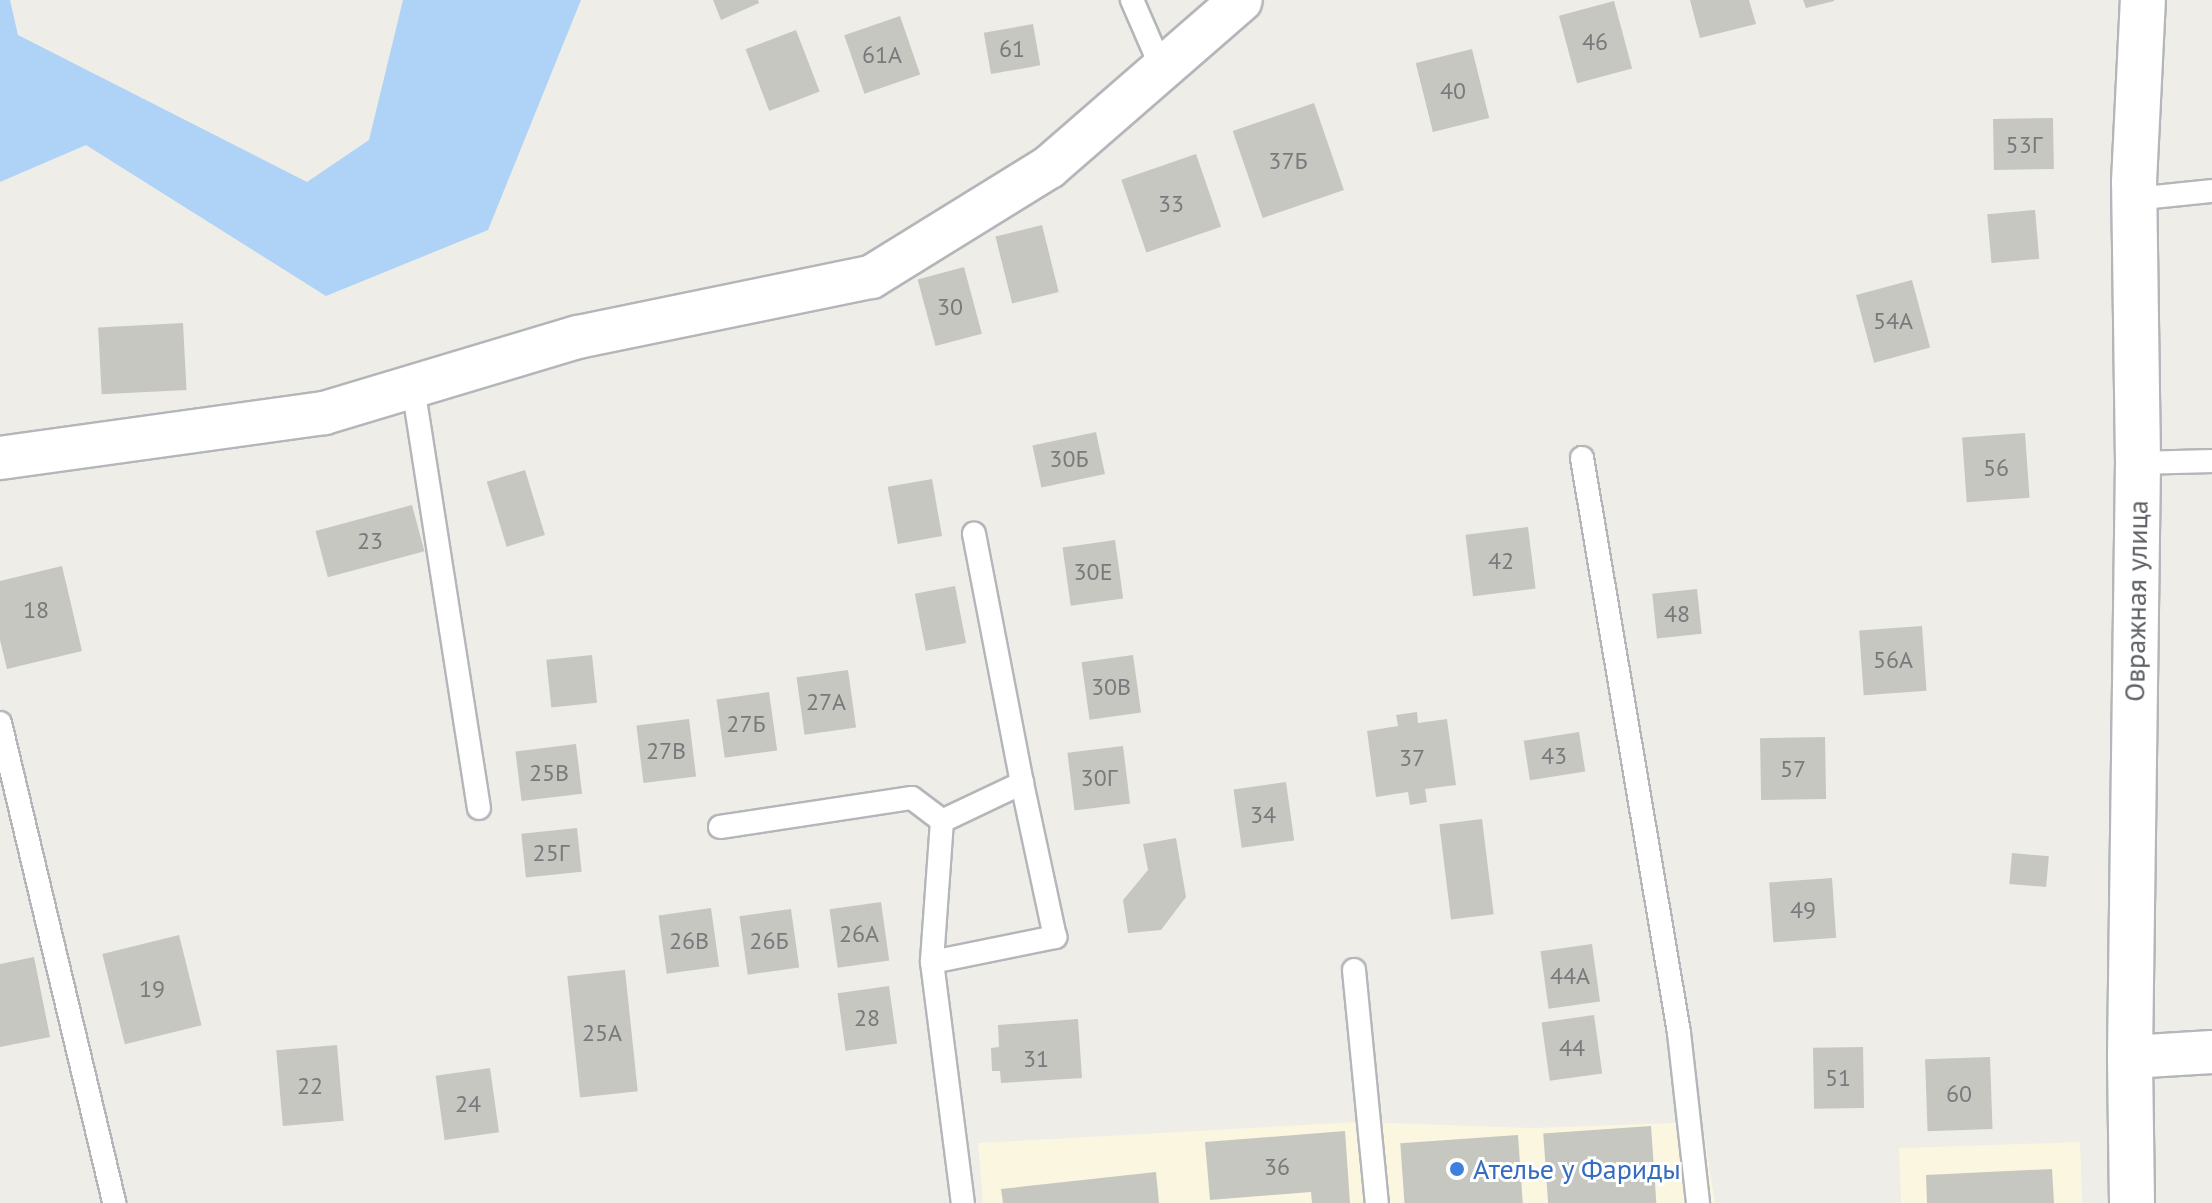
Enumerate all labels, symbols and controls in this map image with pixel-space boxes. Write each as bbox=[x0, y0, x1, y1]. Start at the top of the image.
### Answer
house number: 46 bbox=[1582, 28, 1608, 56]
house number: 61 bbox=[999, 35, 1025, 63]
house number: 61А bbox=[862, 41, 902, 69]
house number: 40 bbox=[1440, 77, 1466, 105]
house number: 53Г bbox=[2006, 131, 2042, 159]
house number: 37Б bbox=[1268, 147, 1308, 175]
house number: 33 bbox=[1158, 190, 1184, 218]
house number: 30 bbox=[937, 293, 963, 321]
house number: 54А bbox=[1873, 307, 1913, 335]
house number: 30Б bbox=[1049, 445, 1089, 473]
house number: 56 bbox=[1983, 454, 2009, 482]
street label: Овражная улица bbox=[2117, 500, 2155, 702]
house number: 23 bbox=[357, 527, 383, 555]
house number: 42 bbox=[1488, 547, 1514, 575]
house number: 30Е bbox=[1073, 558, 1113, 586]
house number: 18 bbox=[23, 596, 49, 624]
house number: 48 bbox=[1664, 600, 1690, 628]
house number: 56А bbox=[1873, 646, 1913, 674]
house number: 30В bbox=[1091, 673, 1131, 701]
house number: 27А bbox=[806, 688, 846, 716]
house number: 27Б bbox=[726, 710, 766, 738]
house number: 27В bbox=[646, 737, 686, 765]
house number: 43 bbox=[1541, 742, 1567, 770]
house number: 37 bbox=[1399, 744, 1425, 772]
house number: 57 bbox=[1780, 755, 1806, 783]
house number: 25В bbox=[529, 759, 569, 787]
house number: 30Г bbox=[1081, 764, 1117, 792]
house number: 34 bbox=[1250, 801, 1276, 829]
house number: 25Г bbox=[533, 839, 569, 867]
house number: 49 bbox=[1790, 896, 1816, 924]
house number: 26А bbox=[839, 920, 879, 948]
house number: 26В bbox=[669, 927, 709, 955]
house number: 26Б bbox=[749, 927, 789, 955]
house number: 44А bbox=[1550, 962, 1590, 990]
house number: 19 bbox=[139, 975, 165, 1003]
house number: 28 bbox=[854, 1004, 880, 1032]
house number: 25А bbox=[582, 1019, 622, 1047]
house number: 44 bbox=[1559, 1034, 1585, 1062]
house number: 31 bbox=[1023, 1045, 1049, 1073]
house number: 51 bbox=[1825, 1064, 1851, 1092]
house number: 22 bbox=[297, 1072, 323, 1100]
house number: 60 bbox=[1946, 1080, 1972, 1108]
house number: 24 bbox=[455, 1090, 481, 1118]
place label: Ателье у Фариды bbox=[1473, 1152, 1682, 1186]
house number: 36 bbox=[1264, 1153, 1290, 1181]
marker: Ателье у Фариды bbox=[1448, 1160, 1466, 1178]

